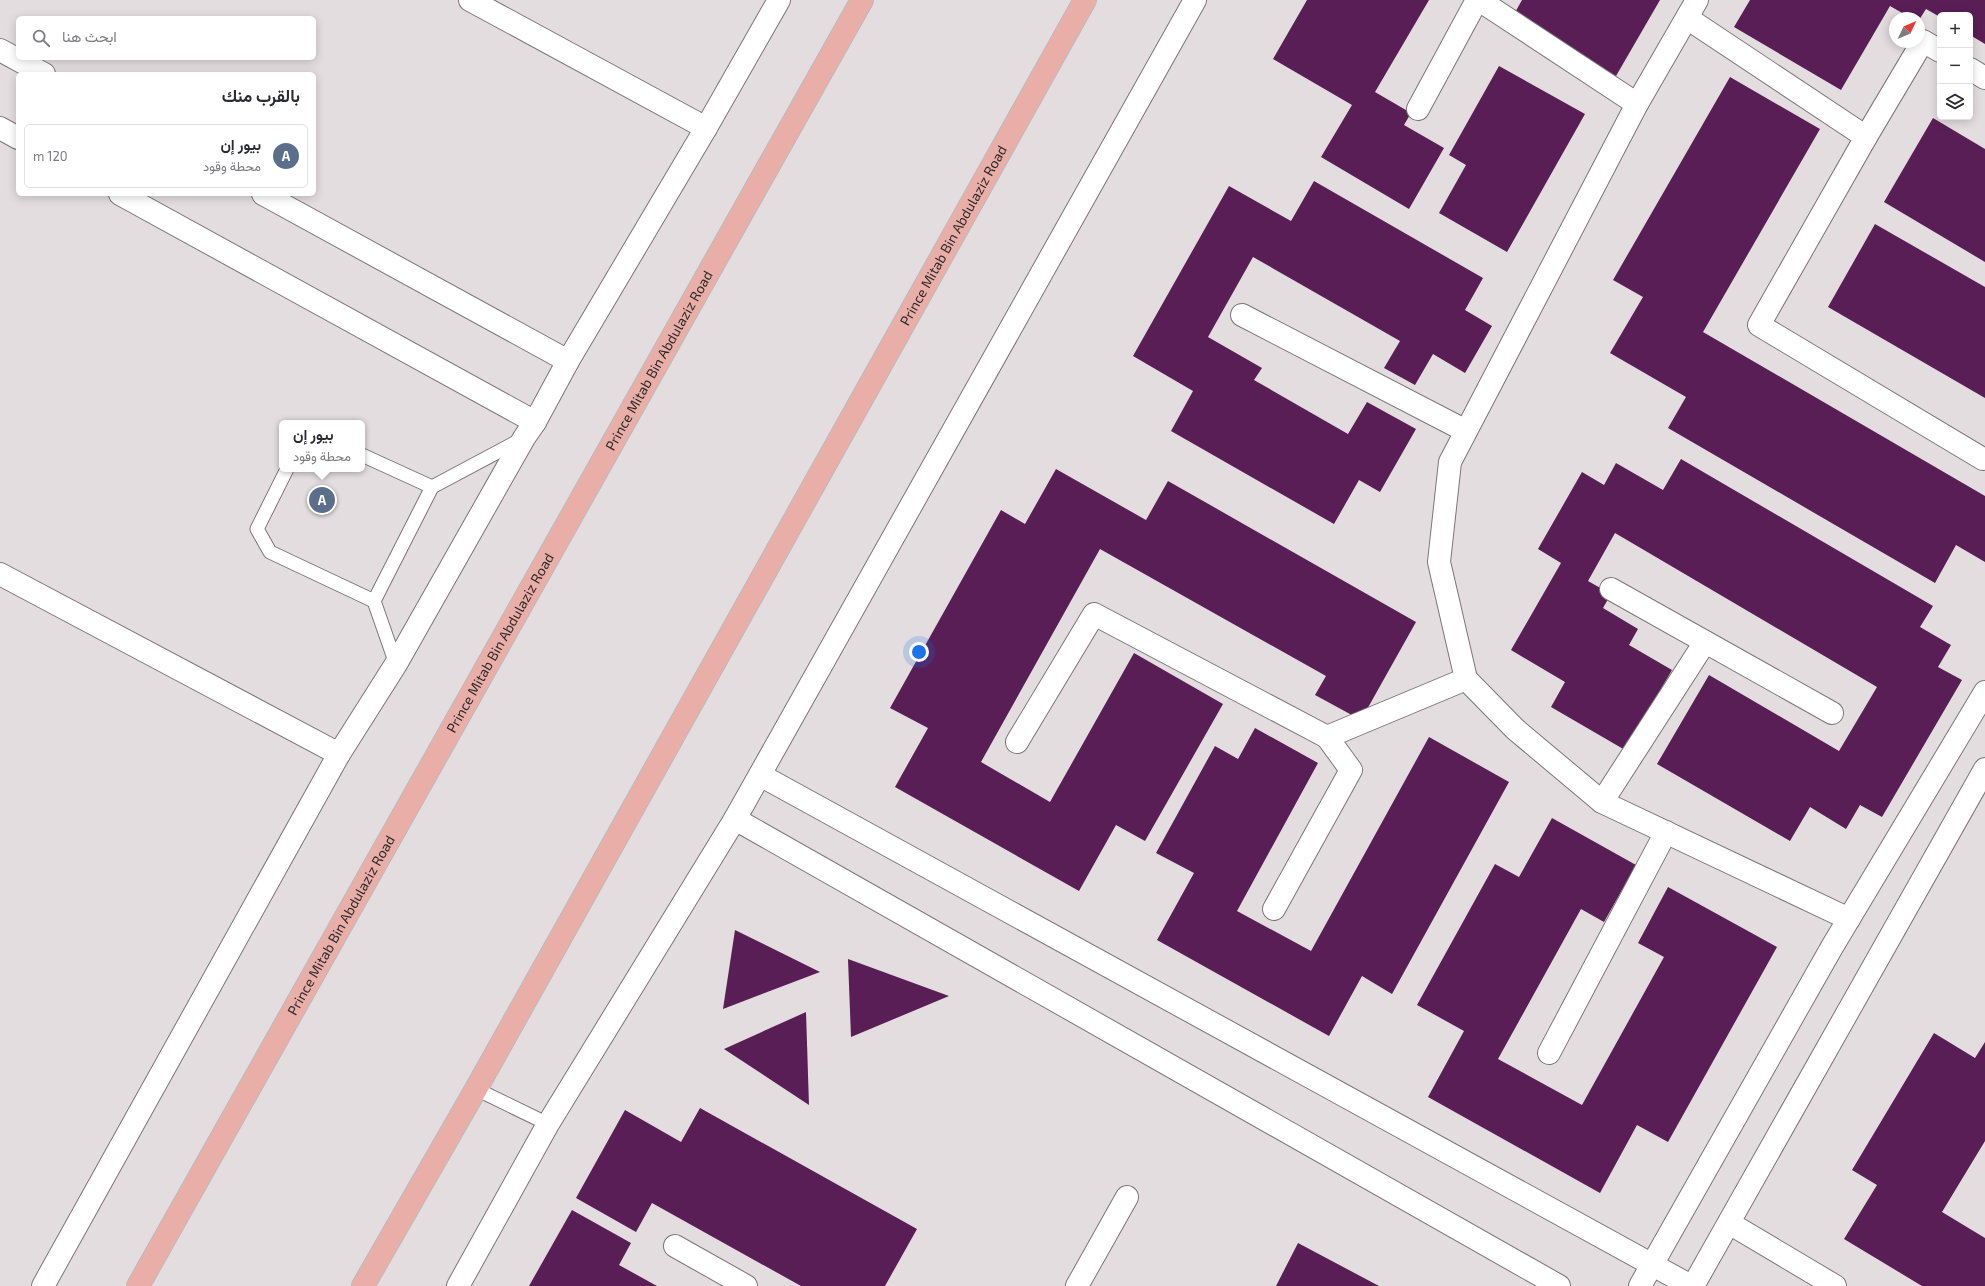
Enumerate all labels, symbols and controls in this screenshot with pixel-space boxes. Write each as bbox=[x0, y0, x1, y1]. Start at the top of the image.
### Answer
north arrow bbox=[1889, 12, 1925, 48]
map controls bbox=[1937, 12, 1973, 120]
button: + bbox=[1937, 12, 1973, 48]
search box bbox=[16, 16, 316, 60]
icon: search bbox=[30, 27, 52, 49]
text: ابحث هنا bbox=[62, 27, 117, 45]
button: − bbox=[1937, 48, 1973, 84]
button: layers bbox=[1937, 84, 1973, 120]
text: بالقرب منك bbox=[222, 85, 300, 105]
text: بيور إن bbox=[220, 135, 261, 153]
street label: Prince Mitab Bin Abdulaziz Road bbox=[896, 142, 1010, 328]
text: 120 m bbox=[33, 148, 68, 164]
text: A bbox=[282, 148, 290, 164]
text: محطة وقود bbox=[203, 158, 261, 174]
street label: Prince Mitab Bin Abdulaziz Road bbox=[601, 267, 716, 453]
popup bbox=[279, 420, 365, 472]
text: بيور إن bbox=[293, 425, 334, 443]
text: محطة وقود bbox=[293, 448, 351, 464]
pin: A bbox=[309, 485, 335, 515]
street label: Prince Mitab Bin Abdulaziz Road bbox=[442, 550, 557, 736]
your location bbox=[909, 642, 929, 662]
street label: Prince Mitab Bin Abdulaziz Road bbox=[283, 832, 398, 1018]

